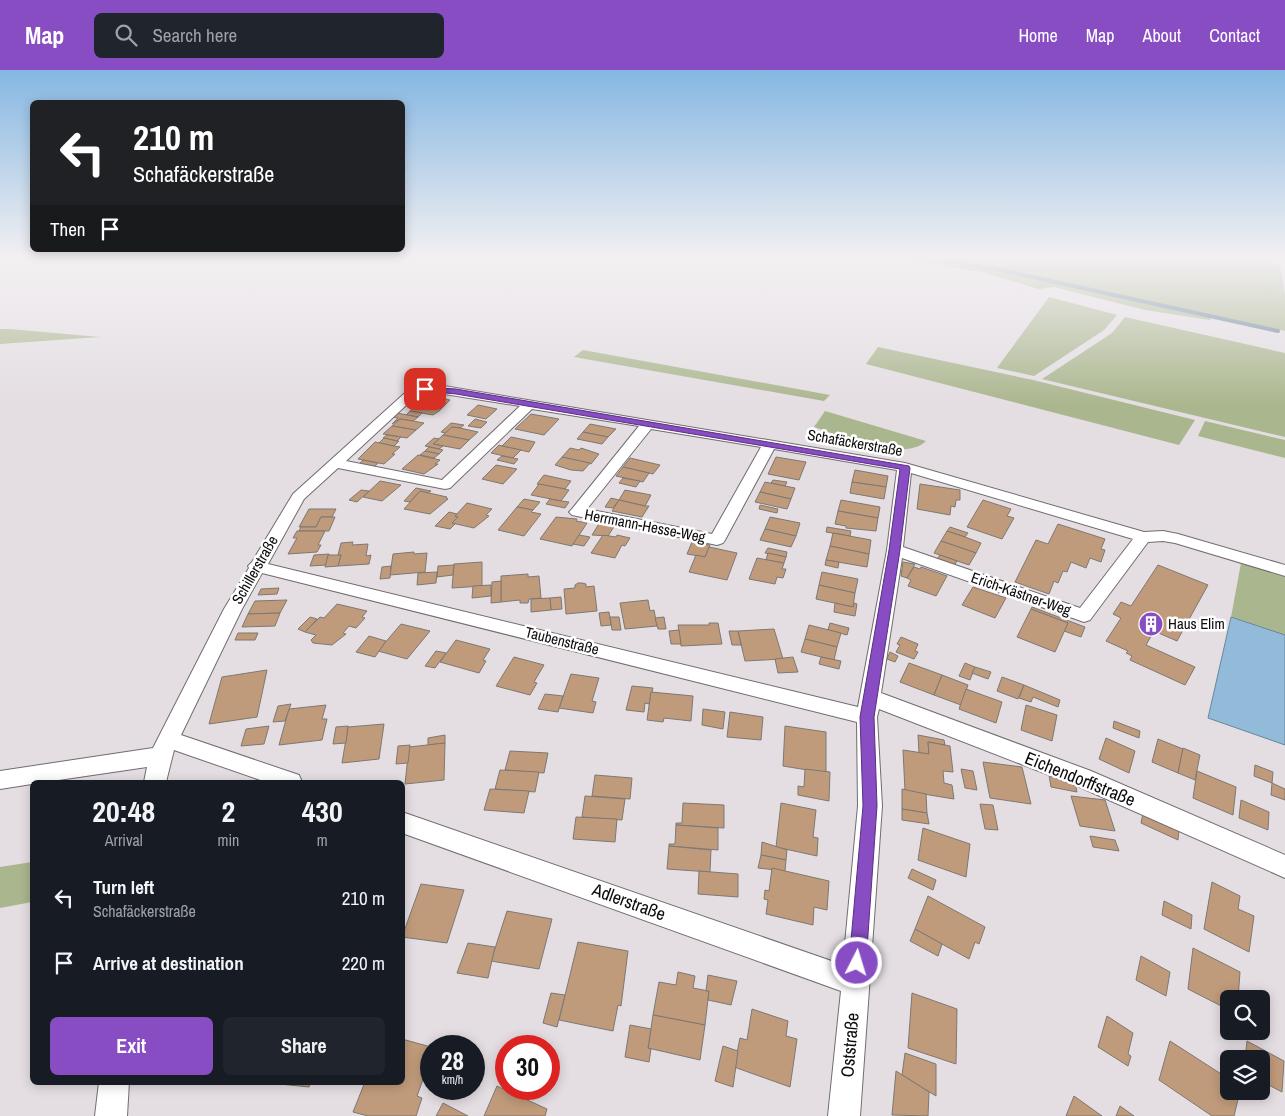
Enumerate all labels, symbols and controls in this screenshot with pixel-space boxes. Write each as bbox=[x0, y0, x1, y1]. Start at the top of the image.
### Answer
search box bbox=[94, 13, 444, 58]
text: Map bbox=[25, 19, 64, 51]
icon: search bbox=[112, 21, 140, 49]
text: Search here bbox=[152, 22, 237, 48]
text: Home bbox=[1018, 23, 1058, 48]
text: Map bbox=[1086, 23, 1115, 48]
text: About bbox=[1143, 23, 1181, 48]
text: Contact bbox=[1209, 23, 1260, 48]
text: 210 m bbox=[133, 114, 214, 161]
icon: left bbox=[50, 120, 115, 185]
text: Schafäckerstraße bbox=[133, 159, 274, 189]
icon: arrive bbox=[96, 215, 124, 243]
text: Then bbox=[50, 216, 86, 242]
pin bbox=[404, 368, 446, 410]
icon: arrive bbox=[411, 375, 439, 403]
street label: Schafäckerstraße bbox=[806, 424, 905, 461]
street label: Herrmann-Hesse-Weg bbox=[583, 503, 708, 548]
street label: Schillerstraße bbox=[227, 532, 283, 608]
street label: Erich-Kästner-Weg bbox=[968, 567, 1074, 620]
building icon: Haus Elim bbox=[1138, 611, 1164, 637]
place label: Haus Elim bbox=[1168, 613, 1225, 634]
street label: Taubenstraße bbox=[523, 621, 601, 660]
street label: Eichendorffstraße bbox=[1021, 745, 1139, 812]
text: 20:48 bbox=[92, 791, 155, 831]
text: 2 bbox=[222, 791, 235, 831]
text: 430 bbox=[302, 791, 343, 831]
text: Arrival bbox=[105, 829, 143, 851]
text: min bbox=[217, 829, 239, 851]
text: m bbox=[317, 829, 328, 851]
text: Turn left bbox=[93, 874, 154, 900]
street label: Adlerstraße bbox=[588, 876, 669, 926]
icon: left bbox=[50, 884, 78, 912]
text: 210 m bbox=[342, 885, 385, 911]
text: Schafäckerstraße bbox=[93, 900, 196, 922]
position arrow bbox=[830, 936, 882, 988]
icon: arrive bbox=[50, 949, 78, 977]
text: Arrive at destination bbox=[93, 950, 244, 976]
text: 220 m bbox=[342, 950, 385, 976]
map controls bbox=[1220, 990, 1270, 1100]
button: search bbox=[1220, 990, 1270, 1040]
street label: Oststraße bbox=[834, 1012, 865, 1078]
button: Exit bbox=[50, 1017, 213, 1075]
button: Share bbox=[223, 1017, 385, 1075]
speed limit sign: 30 bbox=[495, 1035, 560, 1100]
text: 28 bbox=[441, 1044, 464, 1078]
button: layers bbox=[1220, 1050, 1270, 1100]
text: km/h bbox=[442, 1072, 463, 1088]

